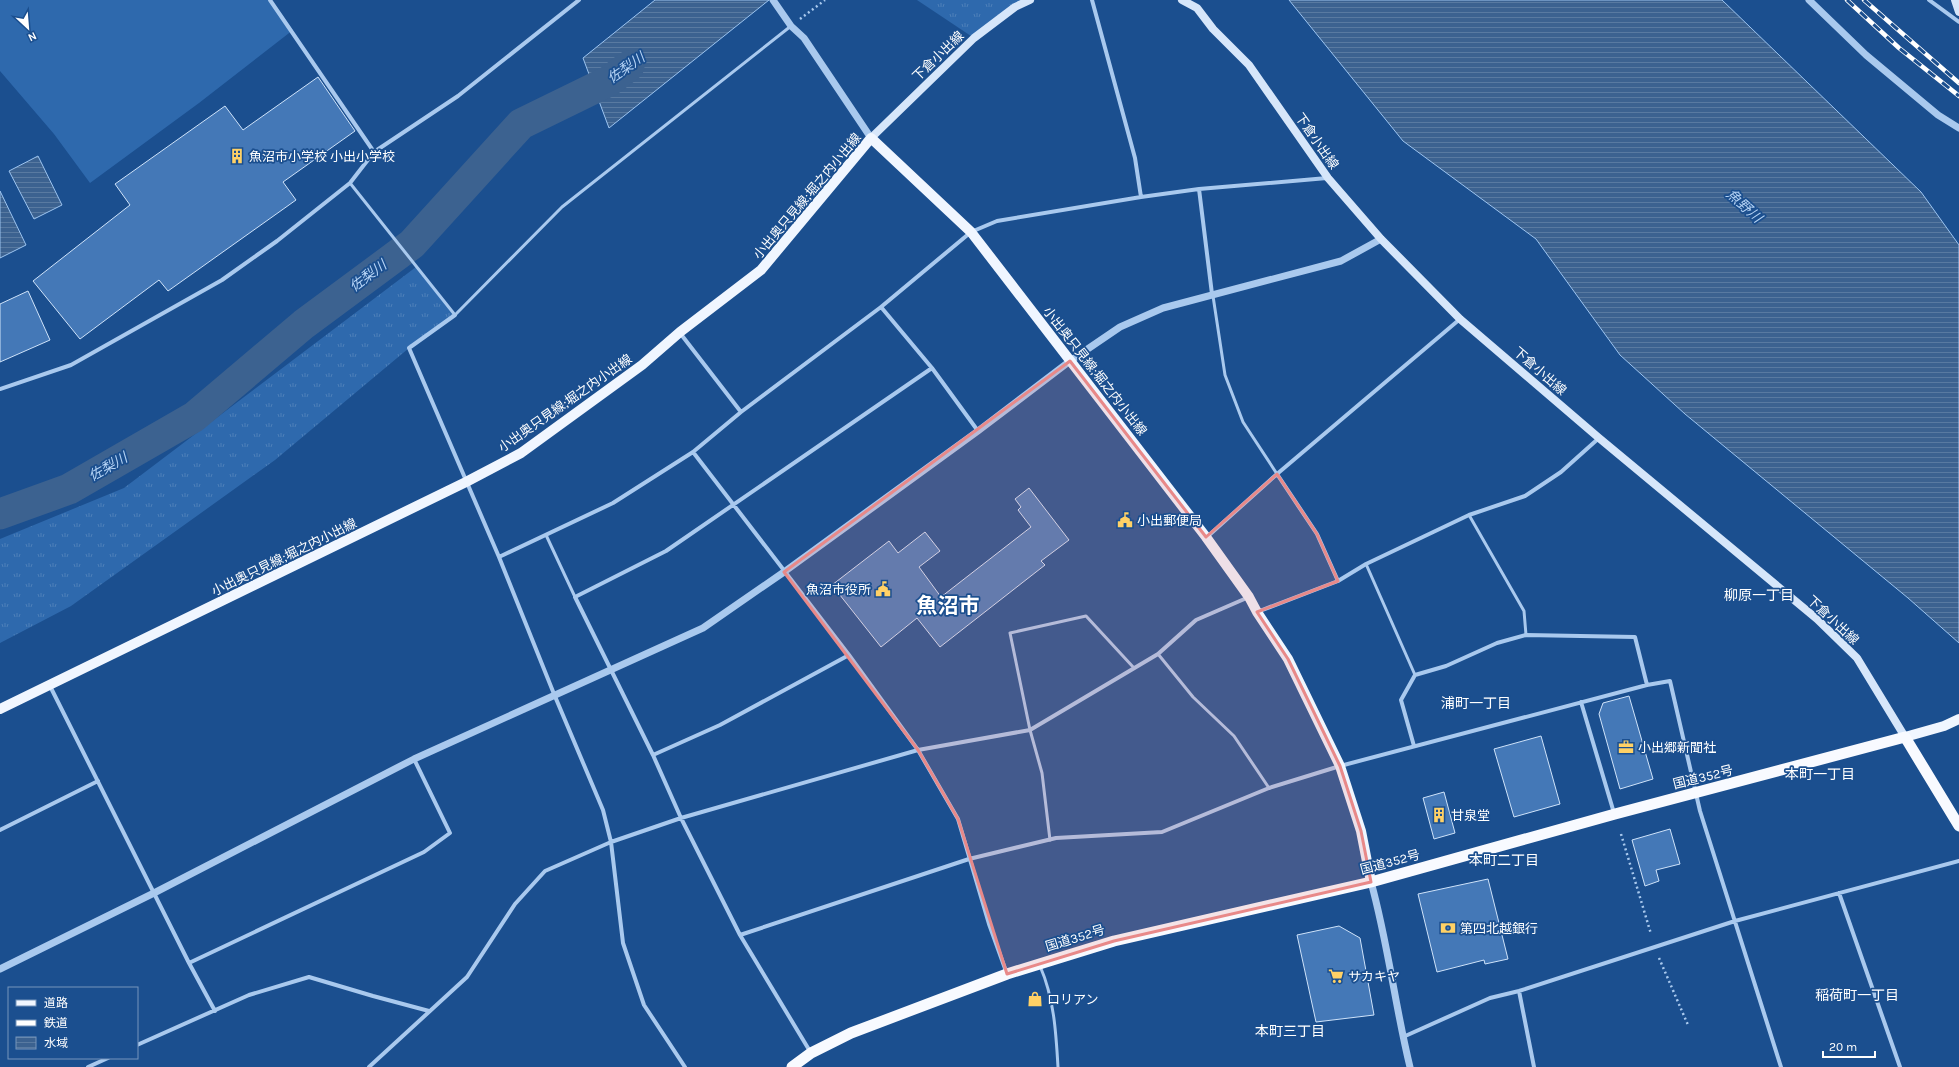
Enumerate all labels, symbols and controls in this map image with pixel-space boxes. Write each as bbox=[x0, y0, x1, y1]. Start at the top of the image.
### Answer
north arrow bbox=[8, 8, 48, 48]
street label: 下倉小出線 bbox=[909, 28, 967, 84]
text: N bbox=[26, 29, 39, 44]
water label: 佐梨川 bbox=[604, 48, 650, 87]
street label: 下倉小出線 bbox=[1292, 110, 1342, 172]
street label: 小出奥只見線;堀之内小出線 bbox=[750, 130, 864, 262]
building icon: 魚沼市小学校 小出小学校 bbox=[228, 147, 246, 165]
place label: 魚沼市小学校 小出小学校 bbox=[249, 149, 395, 164]
water label: 魚野川 bbox=[1723, 186, 1767, 228]
water label: 佐梨川 bbox=[346, 255, 391, 295]
street label: 小出奥只見線;堀之内小出線 bbox=[1040, 304, 1150, 438]
street label: 下倉小出線 bbox=[1511, 344, 1569, 398]
street label: 小出奥只見線;堀之内小出線 bbox=[495, 351, 635, 455]
water label: 佐梨川 bbox=[86, 448, 132, 485]
public building icon: 小出郵便局 bbox=[1116, 511, 1134, 529]
place label: 小出郵便局 bbox=[1137, 513, 1202, 528]
street label: 小出奥只見線;堀之内小出線 bbox=[209, 515, 359, 599]
public building icon: 魚沼市役所 bbox=[874, 580, 892, 598]
place label: 魚沼市役所 bbox=[806, 582, 871, 597]
district label: 柳原一丁目 bbox=[1724, 587, 1794, 604]
street label: 下倉小出線 bbox=[1804, 592, 1862, 648]
district label: 魚沼市 bbox=[917, 594, 980, 618]
district label: 浦町一丁目 bbox=[1441, 695, 1511, 712]
office icon: 小出郷新聞社 bbox=[1617, 738, 1635, 756]
place label: 小出郷新聞社 bbox=[1638, 740, 1716, 755]
street label: 国道352号 bbox=[1671, 762, 1735, 792]
district label: 本町一丁目 bbox=[1785, 766, 1855, 783]
building icon: 甘泉堂 bbox=[1430, 806, 1448, 824]
place label: 甘泉堂 bbox=[1451, 808, 1490, 823]
street label: 国道352号 bbox=[1358, 847, 1422, 877]
district label: 本町二丁目 bbox=[1469, 852, 1539, 869]
bank icon: 第四北越銀行 bbox=[1439, 919, 1457, 937]
place label: 第四北越銀行 bbox=[1460, 921, 1538, 936]
street label: 国道352号 bbox=[1043, 922, 1107, 954]
supermarket icon: サカキヤ bbox=[1327, 967, 1345, 985]
place label: サカキヤ bbox=[1348, 969, 1400, 984]
legend bbox=[8, 987, 138, 1059]
district label: 稲荷町一丁目 bbox=[1815, 987, 1899, 1004]
shop icon: ロリアン bbox=[1026, 990, 1044, 1008]
place label: ロリアン bbox=[1047, 992, 1098, 1007]
text: 道路 bbox=[44, 996, 68, 1010]
text: 鉄道 bbox=[44, 1016, 68, 1030]
district label: 本町三丁目 bbox=[1255, 1023, 1325, 1040]
scale bar bbox=[1823, 1033, 1875, 1059]
text: 水域 bbox=[44, 1036, 68, 1050]
text: 20 m bbox=[1829, 1040, 1857, 1054]

